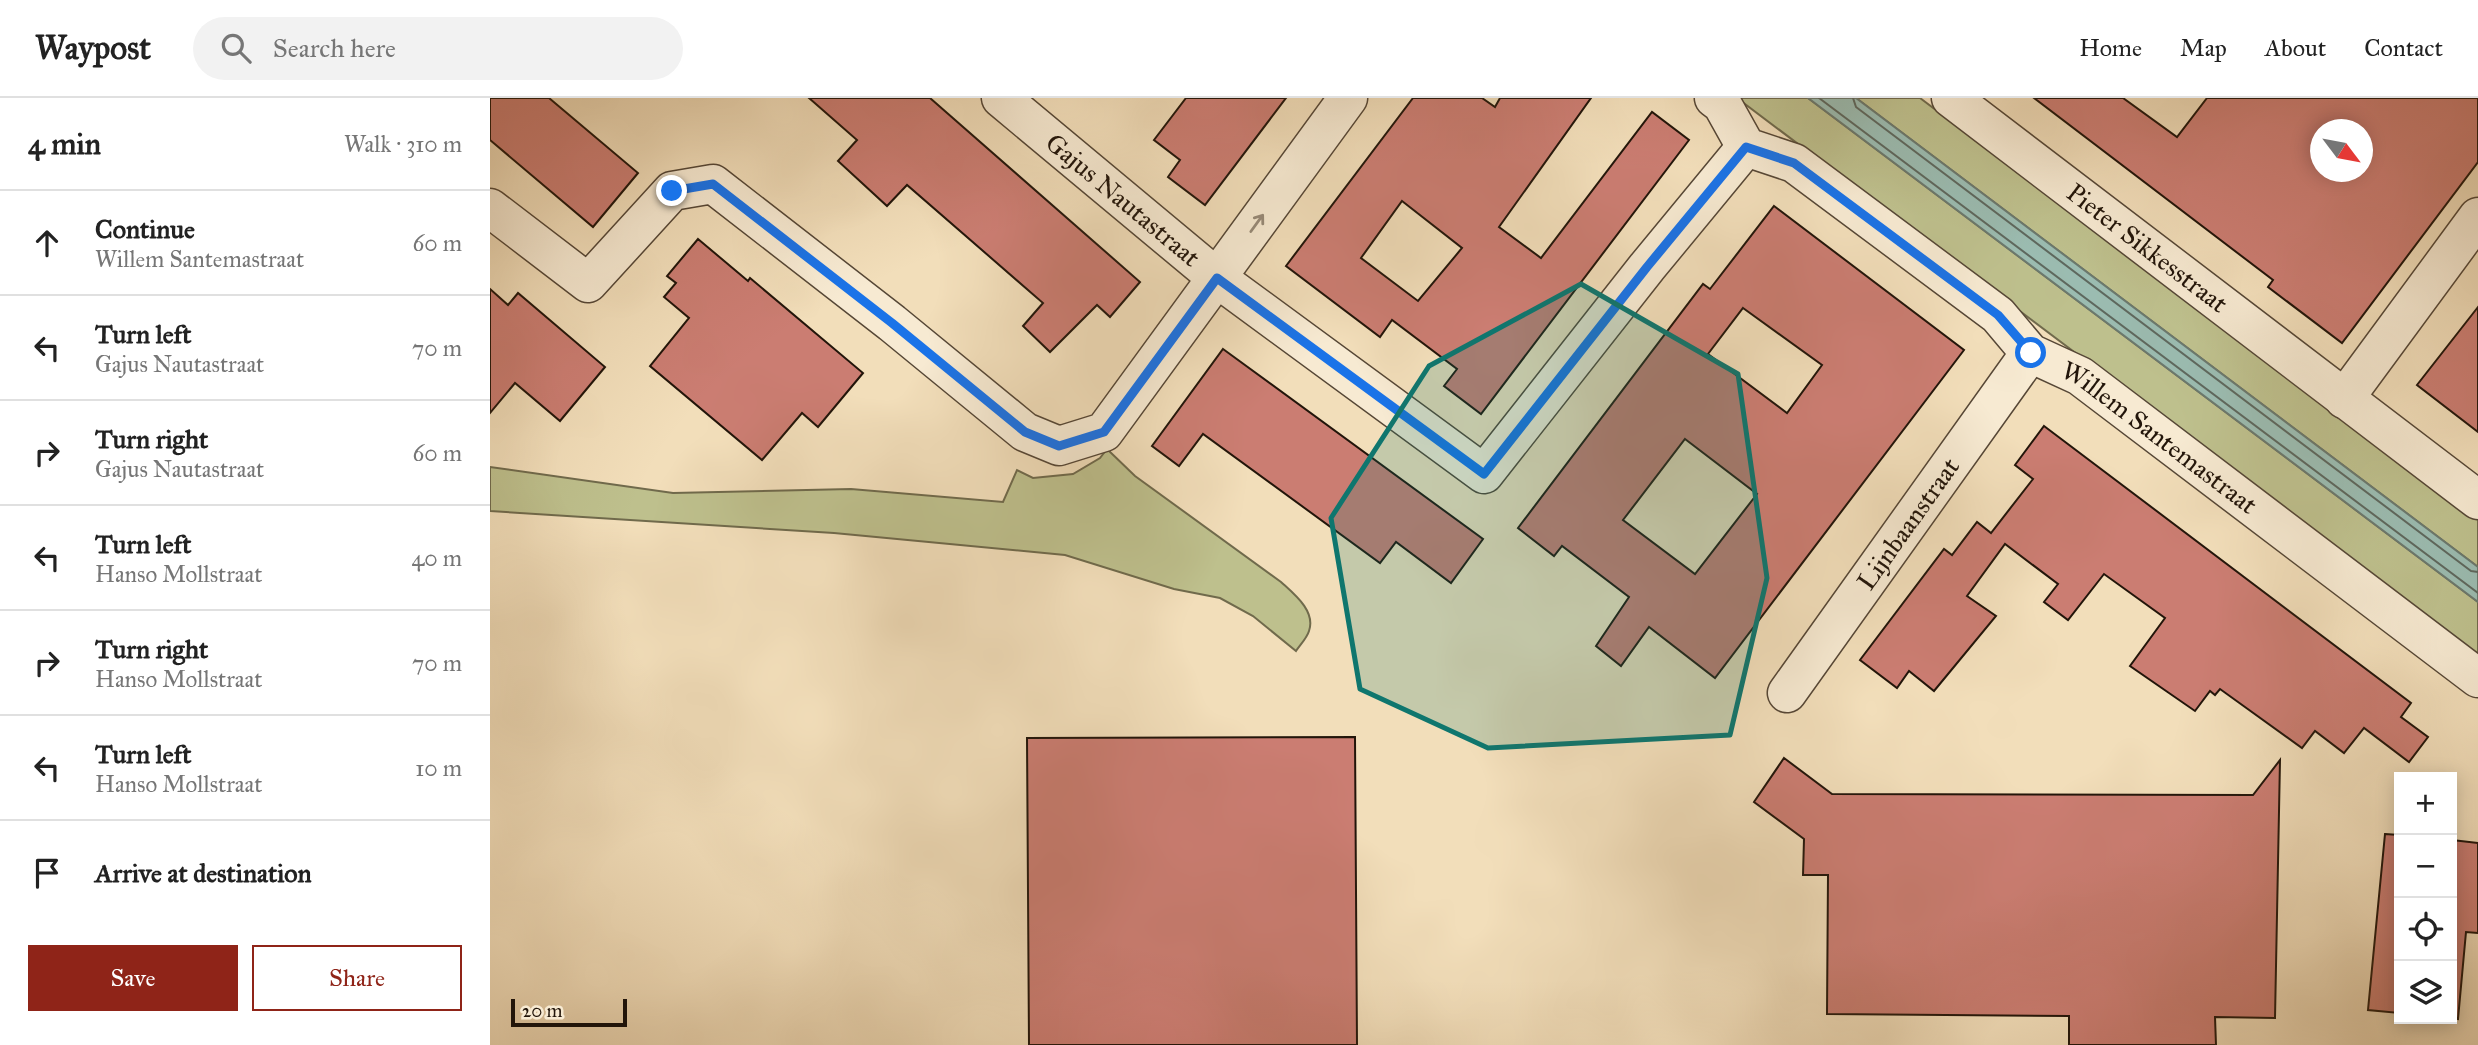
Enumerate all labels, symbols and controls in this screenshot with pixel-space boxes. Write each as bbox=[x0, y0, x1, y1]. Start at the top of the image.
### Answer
search box bbox=[193, 17, 683, 80]
text: Waypost bbox=[35, 28, 151, 68]
icon: search bbox=[217, 29, 255, 67]
text: Search here bbox=[273, 32, 396, 64]
text: Home bbox=[2079, 33, 2142, 63]
text: Map bbox=[2180, 33, 2227, 63]
text: About bbox=[2265, 33, 2326, 63]
text: Contact bbox=[2364, 33, 2443, 63]
north arrow bbox=[2310, 119, 2373, 182]
text: 4 min bbox=[28, 126, 101, 162]
street label: Gajus Nautastraat bbox=[1039, 126, 1207, 273]
text: Walk · 310 m bbox=[344, 130, 462, 158]
route end bbox=[656, 175, 687, 206]
street label: Pieter Sikkesstraat bbox=[2060, 176, 2234, 319]
text: Continue bbox=[95, 213, 195, 245]
one-way arrow bbox=[1250, 214, 1264, 233]
icon: ahead bbox=[28, 224, 66, 262]
text: 60 m bbox=[413, 229, 462, 257]
text: Willem Santemastraat bbox=[95, 245, 304, 273]
text: Turn left bbox=[95, 318, 191, 350]
icon: left bbox=[28, 329, 66, 367]
text: 70 m bbox=[412, 334, 462, 362]
route start bbox=[2015, 337, 2046, 368]
text: Gajus Nautastraat bbox=[95, 350, 264, 378]
street label: Willem Santemastraat bbox=[2057, 354, 2264, 521]
text: Turn right bbox=[95, 423, 208, 455]
icon: right bbox=[28, 434, 66, 472]
text: 60 m bbox=[413, 439, 462, 467]
street label: Lijnbaanstraat bbox=[1850, 451, 1966, 596]
text: Gajus Nautastraat bbox=[95, 455, 264, 483]
text: Turn left bbox=[95, 528, 191, 560]
icon: left bbox=[28, 539, 66, 577]
text: 40 m bbox=[412, 544, 462, 572]
text: Hanso Mollstraat bbox=[95, 560, 262, 588]
text: Turn right bbox=[95, 633, 208, 665]
icon: right bbox=[28, 644, 66, 682]
text: 70 m bbox=[412, 649, 462, 677]
text: Hanso Mollstraat bbox=[95, 665, 262, 693]
text: Turn left bbox=[95, 738, 191, 770]
icon: left bbox=[28, 749, 66, 787]
text: 10 m bbox=[415, 754, 462, 782]
text: Hanso Mollstraat bbox=[95, 770, 262, 798]
map controls bbox=[2394, 772, 2457, 1024]
button: + bbox=[2394, 772, 2457, 835]
button: − bbox=[2394, 835, 2457, 898]
icon: arrive bbox=[28, 854, 66, 892]
text: Arrive at destination bbox=[95, 857, 312, 889]
button: locate bbox=[2394, 898, 2457, 961]
button: Save bbox=[28, 945, 238, 1011]
button: Share bbox=[252, 945, 462, 1011]
button: layers bbox=[2394, 961, 2457, 1024]
scale bar bbox=[511, 996, 626, 1028]
text: 20 m bbox=[522, 999, 563, 1022]

